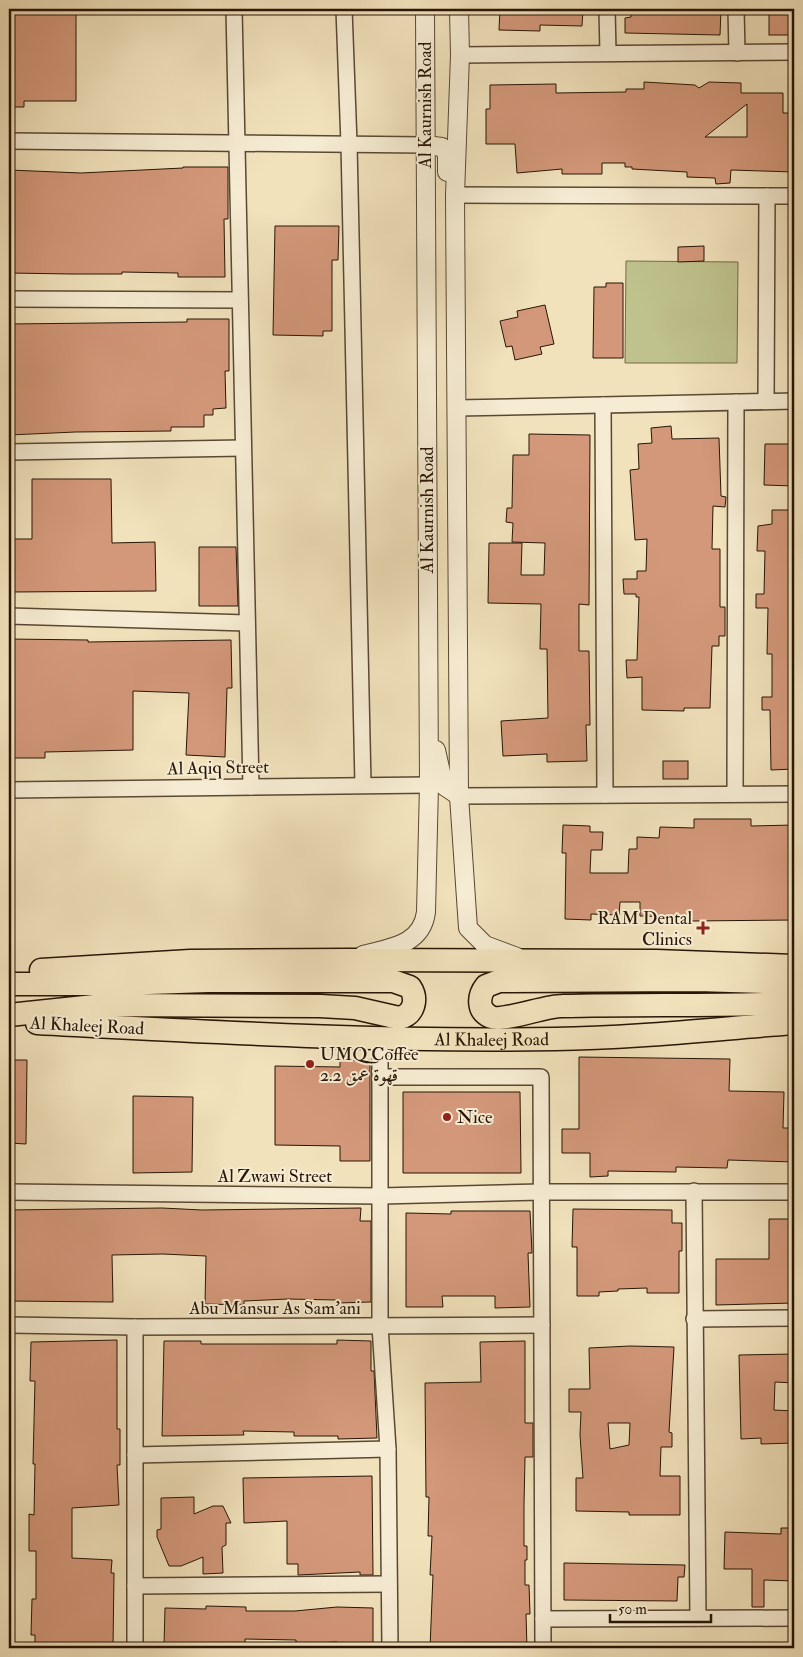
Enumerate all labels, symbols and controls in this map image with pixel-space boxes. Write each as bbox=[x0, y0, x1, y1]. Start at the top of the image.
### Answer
street label: Al Kaurnish Road bbox=[414, 41, 437, 169]
street label: Al Kaurnish Road bbox=[416, 446, 439, 574]
street label: Al Aqiq Street bbox=[166, 756, 269, 780]
place label: RAM Dental Clinics bbox=[597, 907, 692, 951]
marker: RAM Dental Clinics bbox=[696, 921, 710, 935]
street label: Al Khaleej Road bbox=[28, 1011, 145, 1040]
street label: Al Khaleej Road bbox=[433, 1028, 549, 1051]
place label: UMQ Coffee 2.2 قهوة عمق bbox=[320, 1043, 419, 1087]
marker: UMQ Coffee 2.2 قهوة عمق bbox=[304, 1058, 316, 1070]
place label: Nice bbox=[457, 1106, 493, 1129]
marker: Nice bbox=[441, 1111, 453, 1123]
street label: Al Zwawi Street bbox=[217, 1165, 332, 1188]
street label: Abu Mansur As Sam'ani bbox=[188, 1297, 361, 1320]
scale bar bbox=[610, 1592, 712, 1624]
text: 50 m bbox=[618, 1600, 647, 1619]

